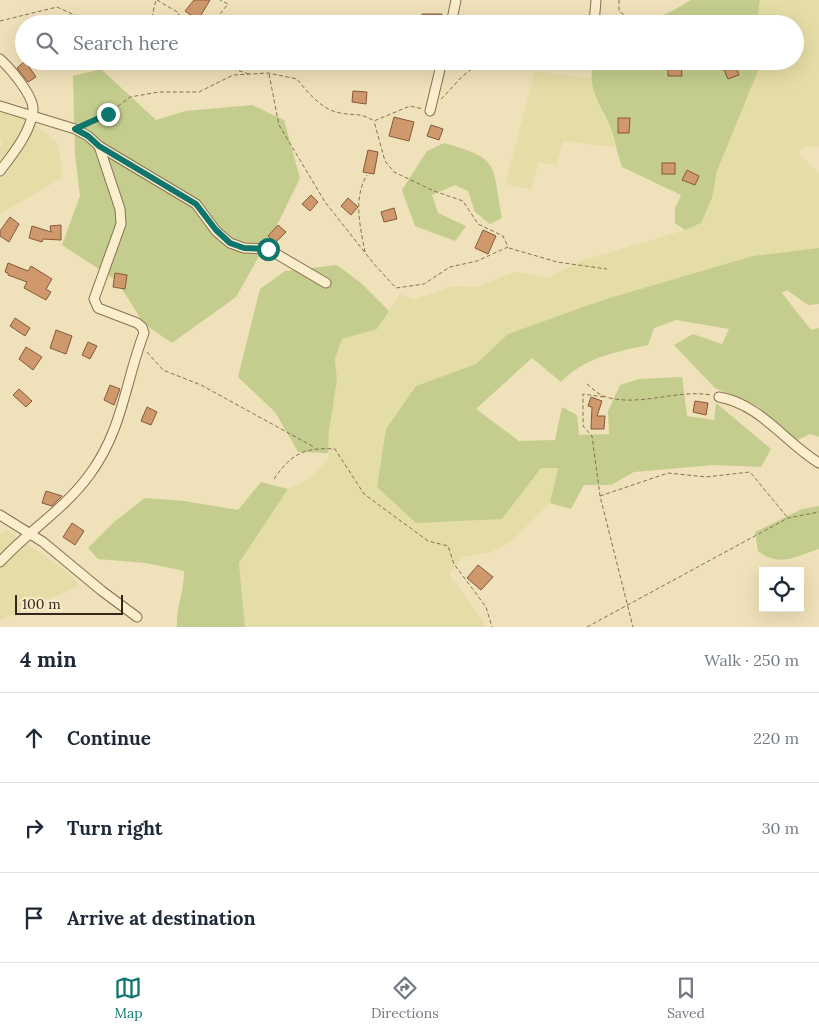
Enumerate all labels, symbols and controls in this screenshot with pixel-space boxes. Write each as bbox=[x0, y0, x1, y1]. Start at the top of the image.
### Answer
search box bbox=[15, 15, 804, 70]
icon: search bbox=[33, 29, 61, 57]
text: Search here bbox=[73, 31, 179, 55]
route end bbox=[97, 103, 120, 126]
route start bbox=[257, 238, 280, 261]
map controls bbox=[759, 567, 804, 612]
button: locate bbox=[759, 567, 804, 612]
scale bar bbox=[15, 592, 122, 615]
text: 100 m bbox=[22, 595, 61, 613]
text: 4 min bbox=[20, 646, 77, 673]
text: Walk · 250 m bbox=[704, 650, 799, 670]
icon: ahead bbox=[20, 724, 48, 752]
text: Continue bbox=[67, 726, 151, 750]
text: 220 m bbox=[753, 728, 799, 748]
icon: right bbox=[20, 814, 48, 842]
text: Turn right bbox=[67, 816, 163, 840]
text: 30 m bbox=[762, 818, 799, 838]
icon: arrive bbox=[20, 904, 48, 932]
text: Arrive at destination bbox=[67, 906, 256, 930]
tab: Map bbox=[114, 974, 143, 1022]
tab: Directions bbox=[371, 974, 439, 1022]
tab: Saved bbox=[667, 974, 705, 1022]

